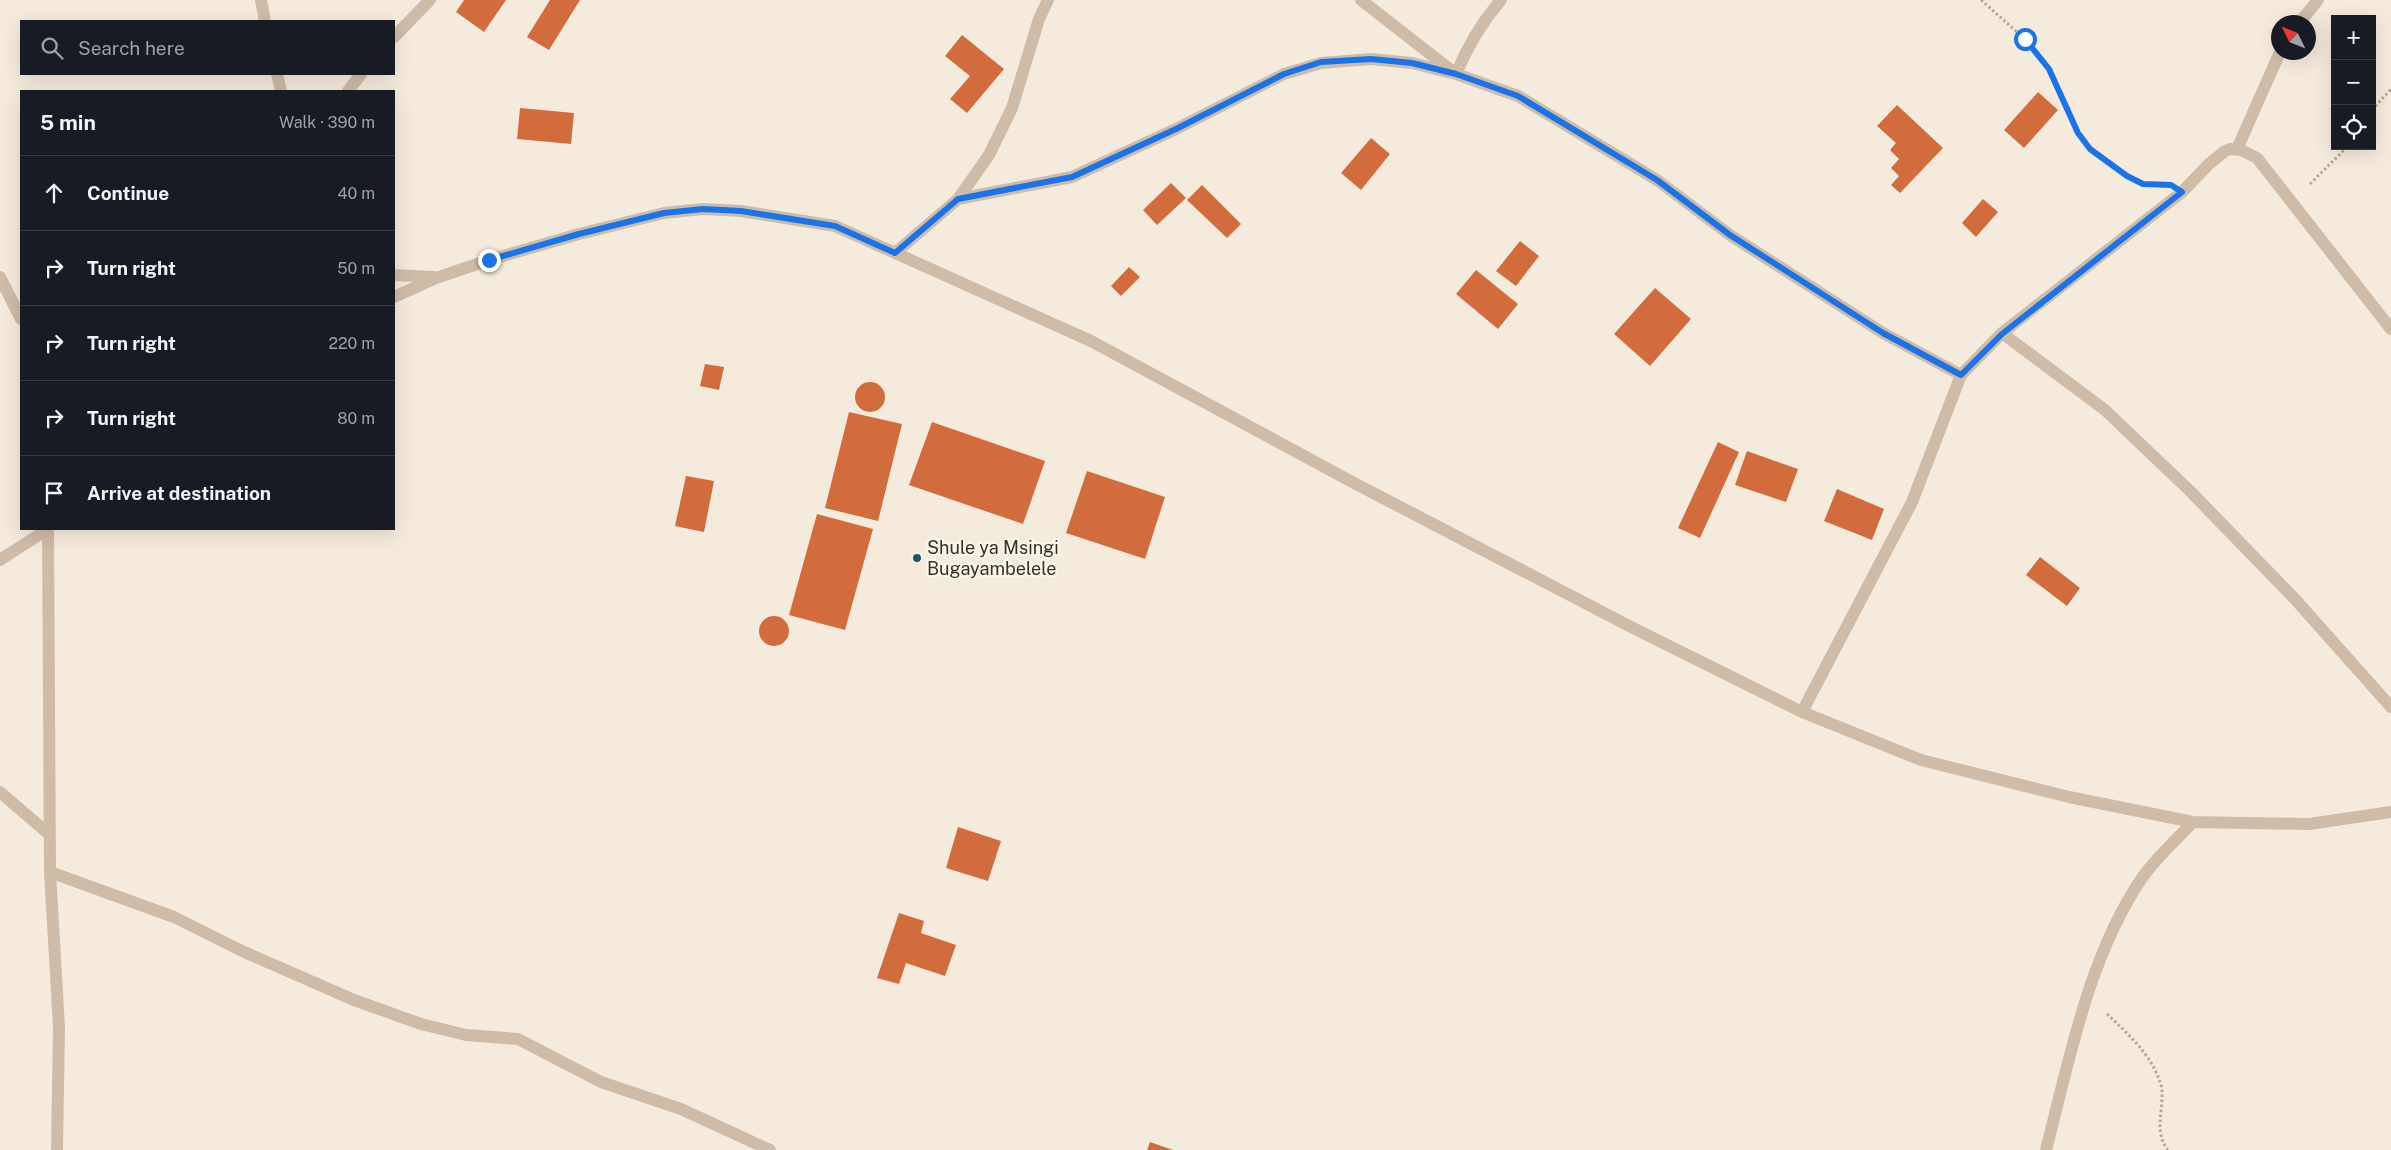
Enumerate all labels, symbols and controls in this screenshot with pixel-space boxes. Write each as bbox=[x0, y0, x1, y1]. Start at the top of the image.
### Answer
north arrow bbox=[2271, 15, 2316, 60]
map controls bbox=[2331, 15, 2376, 150]
button: + bbox=[2331, 15, 2376, 60]
search box bbox=[20, 20, 395, 75]
route start bbox=[2014, 28, 2037, 51]
icon: search bbox=[38, 34, 66, 62]
text: Search here bbox=[78, 37, 185, 59]
button: − bbox=[2331, 60, 2376, 105]
button: locate bbox=[2331, 105, 2376, 150]
text: 5 min bbox=[40, 110, 96, 135]
text: Walk · 390 m bbox=[279, 113, 375, 132]
icon: ahead bbox=[40, 179, 68, 207]
text: Continue bbox=[87, 182, 169, 204]
text: 40 m bbox=[337, 184, 375, 203]
route end bbox=[478, 249, 501, 272]
icon: right bbox=[40, 254, 68, 282]
text: Turn right bbox=[87, 257, 176, 279]
text: 50 m bbox=[337, 259, 375, 278]
icon: right bbox=[40, 329, 68, 357]
text: Turn right bbox=[87, 332, 176, 354]
text: 220 m bbox=[328, 334, 375, 353]
icon: right bbox=[40, 404, 68, 432]
text: Turn right bbox=[87, 407, 176, 429]
text: 80 m bbox=[337, 409, 375, 428]
icon: arrive bbox=[40, 479, 68, 507]
text: Arrive at destination bbox=[87, 482, 271, 504]
place label: Shule ya Msingi Bugayambelele bbox=[927, 537, 1059, 579]
marker: Shule ya Msingi Bugayambelele bbox=[911, 552, 923, 564]

